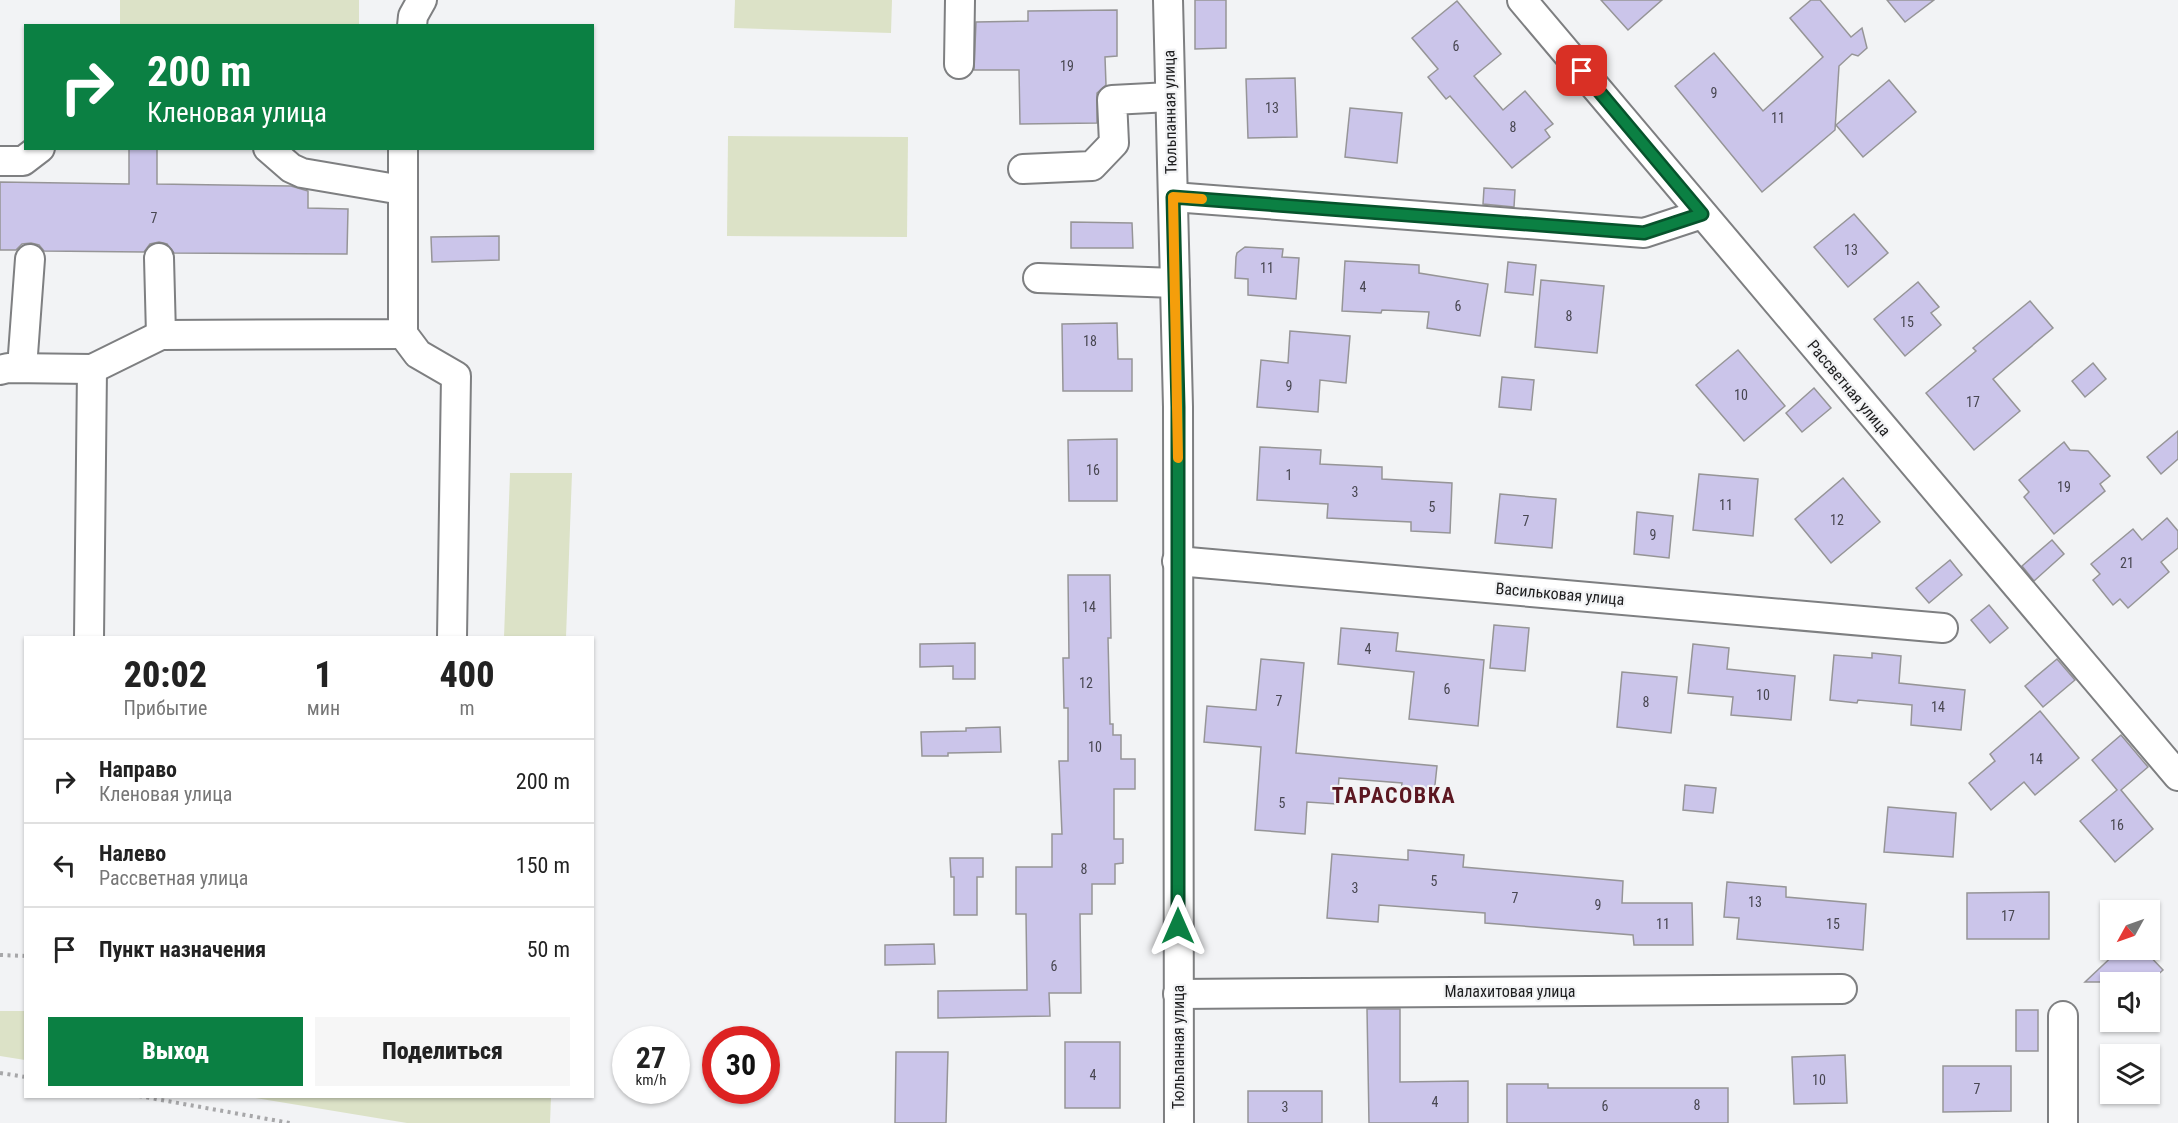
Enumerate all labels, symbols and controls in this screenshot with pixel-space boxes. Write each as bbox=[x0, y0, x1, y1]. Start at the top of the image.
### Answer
house number: 6 bbox=[1453, 38, 1460, 54]
pin bbox=[1556, 45, 1607, 96]
text: 200 m bbox=[147, 47, 252, 96]
icon: right bbox=[48, 48, 126, 126]
street label: Тюльпанная улица bbox=[1159, 50, 1181, 174]
icon: arrive bbox=[1565, 54, 1598, 87]
house number: 19 bbox=[1060, 58, 1074, 74]
house number: 9 bbox=[1711, 85, 1717, 101]
text: Кленовая улица bbox=[147, 97, 327, 129]
house number: 13 bbox=[1265, 100, 1279, 116]
house number: 11 bbox=[1771, 110, 1785, 126]
house number: 8 bbox=[1510, 119, 1517, 135]
house number: 7 bbox=[151, 210, 158, 226]
house number: 13 bbox=[1844, 242, 1858, 258]
house number: 11 bbox=[1260, 260, 1274, 276]
house number: 4 bbox=[1360, 279, 1367, 295]
house number: 6 bbox=[1455, 298, 1462, 314]
house number: 8 bbox=[1566, 308, 1573, 324]
house number: 15 bbox=[1900, 314, 1914, 330]
house number: 18 bbox=[1083, 333, 1097, 349]
street label: Рассветная улица bbox=[1803, 336, 1895, 440]
house number: 9 bbox=[1286, 378, 1292, 394]
house number: 10 bbox=[1734, 387, 1748, 403]
house number: 17 bbox=[1966, 394, 1980, 410]
house number: 16 bbox=[1086, 462, 1100, 478]
house number: 1 bbox=[1286, 467, 1292, 483]
house number: 19 bbox=[2057, 479, 2071, 495]
house number: 3 bbox=[1352, 484, 1358, 500]
house number: 11 bbox=[1719, 497, 1733, 513]
house number: 5 bbox=[1429, 499, 1436, 515]
house number: 12 bbox=[1830, 512, 1844, 528]
house number: 7 bbox=[1523, 513, 1530, 529]
house number: 9 bbox=[1650, 527, 1656, 543]
house number: 21 bbox=[2120, 555, 2134, 571]
street label: Васильковая улица bbox=[1495, 579, 1625, 609]
house number: 14 bbox=[1082, 599, 1096, 615]
house number: 4 bbox=[1365, 641, 1372, 657]
text: 20:02 bbox=[124, 654, 207, 696]
text: 1 bbox=[314, 654, 333, 696]
text: 400 bbox=[440, 654, 494, 696]
house number: 12 bbox=[1079, 675, 1093, 691]
house number: 6 bbox=[1444, 681, 1451, 697]
house number: 10 bbox=[1756, 687, 1770, 703]
house number: 7 bbox=[1276, 693, 1283, 709]
house number: 8 bbox=[1643, 694, 1650, 710]
text: Прибытие bbox=[123, 696, 207, 720]
text: мин bbox=[307, 696, 340, 720]
text: m bbox=[459, 696, 475, 720]
house number: 14 bbox=[1931, 699, 1945, 715]
house number: 10 bbox=[1088, 739, 1102, 755]
house number: 14 bbox=[2029, 751, 2043, 767]
text: Направо bbox=[99, 757, 177, 782]
icon: right bbox=[48, 765, 81, 798]
text: 200 m bbox=[516, 769, 570, 794]
text: Кленовая улица bbox=[99, 782, 232, 806]
district label: ТАРАСОВКА bbox=[1332, 783, 1456, 808]
house number: 5 bbox=[1279, 795, 1286, 811]
house number: 16 bbox=[2110, 817, 2124, 833]
text: Налево bbox=[99, 841, 166, 866]
icon: left bbox=[48, 849, 81, 882]
text: 150 m bbox=[516, 853, 570, 878]
house number: 8 bbox=[1081, 861, 1088, 877]
text: Рассветная улица bbox=[99, 866, 248, 890]
house number: 5 bbox=[1431, 873, 1438, 889]
house number: 3 bbox=[1352, 880, 1358, 896]
house number: 7 bbox=[1512, 890, 1519, 906]
position arrow bbox=[1146, 894, 1210, 958]
house number: 13 bbox=[1748, 894, 1762, 910]
house number: 9 bbox=[1595, 897, 1601, 913]
north arrow bbox=[2100, 900, 2160, 960]
map controls bbox=[2100, 900, 2160, 1104]
house number: 17 bbox=[2001, 908, 2015, 924]
house number: 11 bbox=[1656, 916, 1670, 932]
house number: 15 bbox=[1826, 916, 1840, 932]
icon: arrive bbox=[48, 933, 81, 966]
text: Пункт назначения bbox=[99, 937, 266, 962]
text: 50 m bbox=[527, 937, 570, 962]
house number: 6 bbox=[1051, 958, 1058, 974]
button: sound bbox=[2100, 972, 2160, 1032]
street label: Малахитовая улица bbox=[1444, 982, 1576, 1001]
street label: Тюльпанная улица bbox=[1169, 985, 1188, 1109]
button: Выход bbox=[48, 1017, 303, 1086]
button: Поделиться bbox=[315, 1017, 570, 1086]
speed limit sign: 30 bbox=[702, 1026, 780, 1104]
text: 27 bbox=[636, 1040, 666, 1075]
button: layers bbox=[2100, 1044, 2160, 1104]
house number: 4 bbox=[1090, 1067, 1097, 1083]
text: km/h bbox=[636, 1071, 666, 1089]
house number: 10 bbox=[1812, 1072, 1826, 1088]
house number: 7 bbox=[1974, 1081, 1981, 1097]
house number: 4 bbox=[1432, 1094, 1439, 1110]
house number: 8 bbox=[1694, 1097, 1701, 1113]
house number: 6 bbox=[1602, 1098, 1609, 1114]
house number: 3 bbox=[1282, 1099, 1288, 1115]

